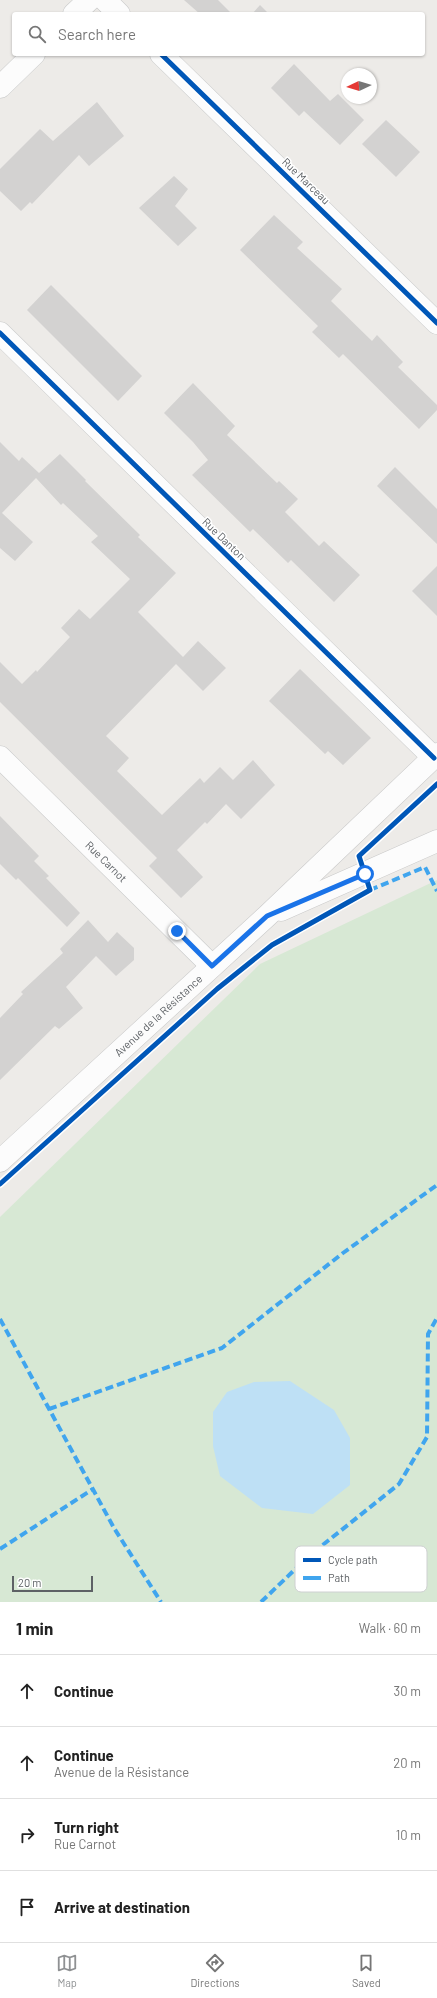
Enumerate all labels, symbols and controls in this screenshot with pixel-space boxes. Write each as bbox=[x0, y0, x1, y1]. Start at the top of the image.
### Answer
search box bbox=[12, 12, 425, 56]
icon: search bbox=[26, 23, 48, 45]
text: Search here bbox=[58, 25, 136, 43]
north arrow bbox=[341, 68, 377, 104]
street label: Rue Marceau bbox=[280, 155, 333, 207]
street label: Rue Danton bbox=[200, 515, 249, 562]
street label: Rue Carnot bbox=[83, 838, 130, 884]
route start bbox=[356, 865, 374, 883]
route end bbox=[168, 922, 186, 940]
street label: Avenue de la Résistance bbox=[111, 972, 205, 1059]
legend bbox=[295, 1546, 427, 1592]
text: Cycle path bbox=[328, 1553, 378, 1566]
text: Path bbox=[328, 1571, 350, 1584]
scale bar bbox=[12, 1574, 93, 1593]
text: 20 m bbox=[18, 1576, 41, 1589]
text: 1 min bbox=[16, 1618, 53, 1638]
text: Walk · 60 m bbox=[359, 1620, 421, 1636]
icon: ahead bbox=[16, 1680, 38, 1702]
text: Continue bbox=[54, 1682, 114, 1700]
text: 30 m bbox=[394, 1683, 421, 1699]
text: Continue bbox=[54, 1746, 114, 1764]
icon: ahead bbox=[16, 1752, 38, 1774]
text: 20 m bbox=[393, 1755, 421, 1771]
text: Avenue de la Résistance bbox=[54, 1764, 189, 1780]
text: Turn right bbox=[54, 1818, 119, 1836]
icon: right bbox=[16, 1824, 38, 1846]
text: 10 m bbox=[396, 1827, 421, 1843]
text: Rue Carnot bbox=[54, 1836, 116, 1852]
icon: arrive bbox=[16, 1896, 38, 1918]
text: Arrive at destination bbox=[54, 1898, 190, 1916]
tab: Map bbox=[56, 1952, 78, 1989]
tab: Directions bbox=[190, 1952, 240, 1989]
tab: Saved bbox=[352, 1952, 381, 1989]

